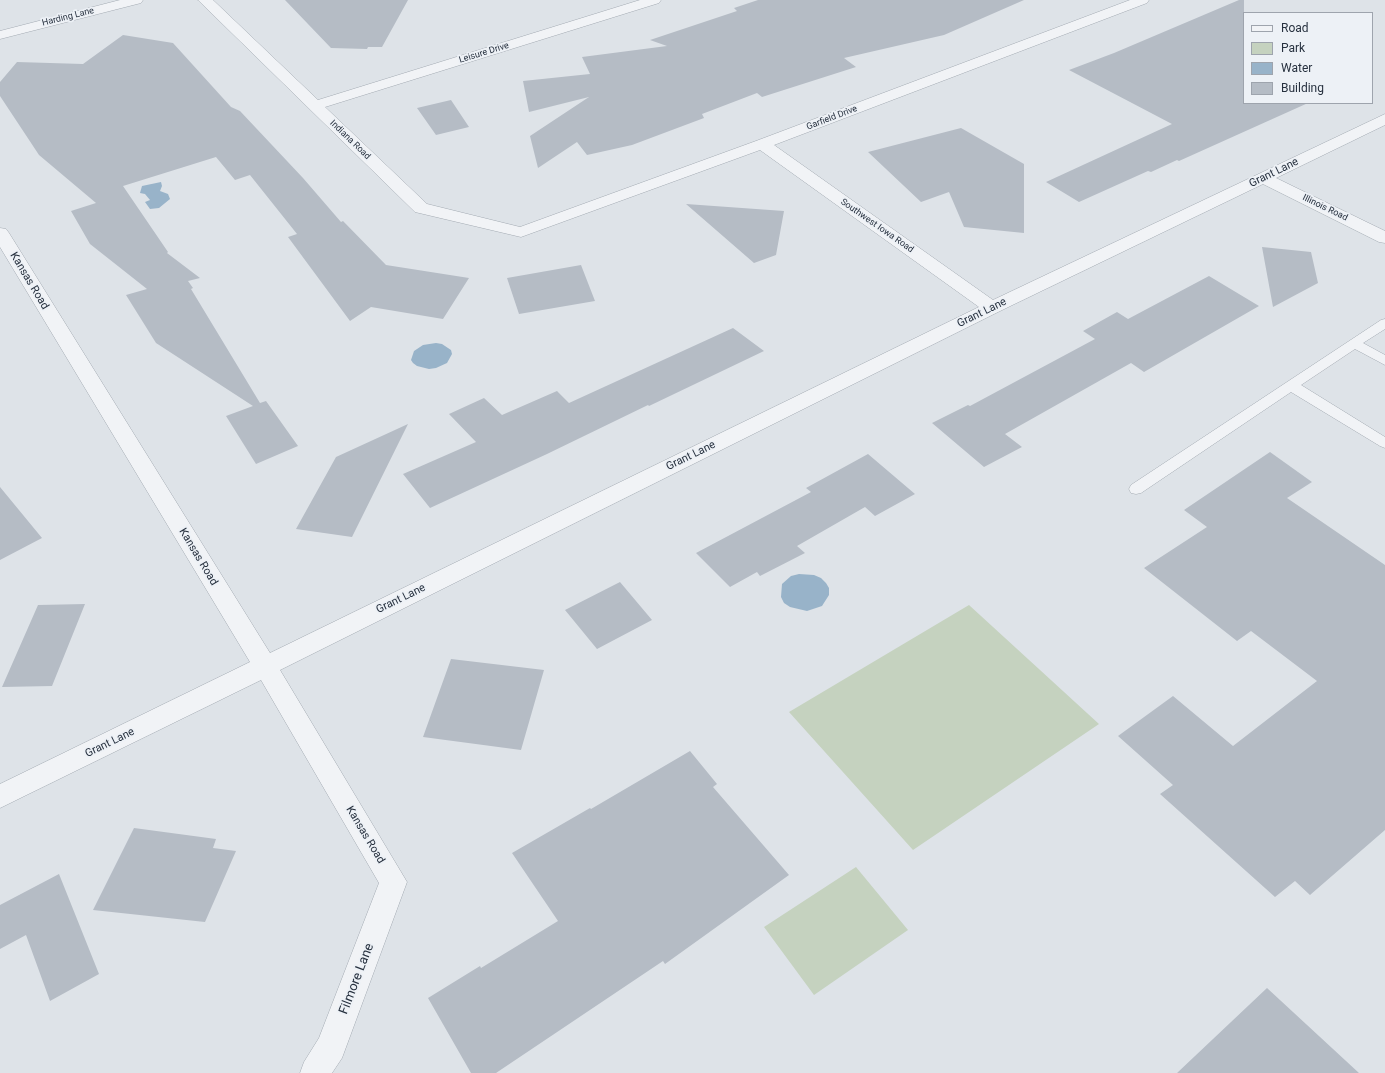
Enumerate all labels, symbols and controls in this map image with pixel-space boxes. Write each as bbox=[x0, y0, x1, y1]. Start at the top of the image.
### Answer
street label: Harding Lane bbox=[41, 5, 95, 29]
legend bbox=[1243, 12, 1373, 104]
text: Road bbox=[1281, 21, 1309, 35]
street label: Leisure Drive bbox=[458, 40, 510, 66]
text: Park bbox=[1281, 41, 1305, 55]
text: Water bbox=[1281, 61, 1312, 75]
text: Building bbox=[1281, 81, 1324, 95]
street label: Garfield Drive bbox=[805, 103, 859, 133]
street label: Indiana Road bbox=[327, 118, 373, 162]
street label: Grant Lane bbox=[1247, 155, 1301, 191]
street label: Illinois Road bbox=[1301, 192, 1349, 224]
street label: Southwest Iowa Road bbox=[838, 197, 916, 255]
street label: Kansas Road bbox=[7, 250, 51, 312]
street label: Grant Lane bbox=[955, 295, 1009, 331]
street label: Grant Lane bbox=[664, 438, 718, 474]
street label: Kansas Road bbox=[176, 526, 220, 588]
street label: Grant Lane bbox=[374, 581, 428, 617]
street label: Grant Lane bbox=[83, 725, 137, 761]
street label: Kansas Road bbox=[343, 804, 387, 866]
street label: Filmore Lane bbox=[336, 941, 378, 1017]

